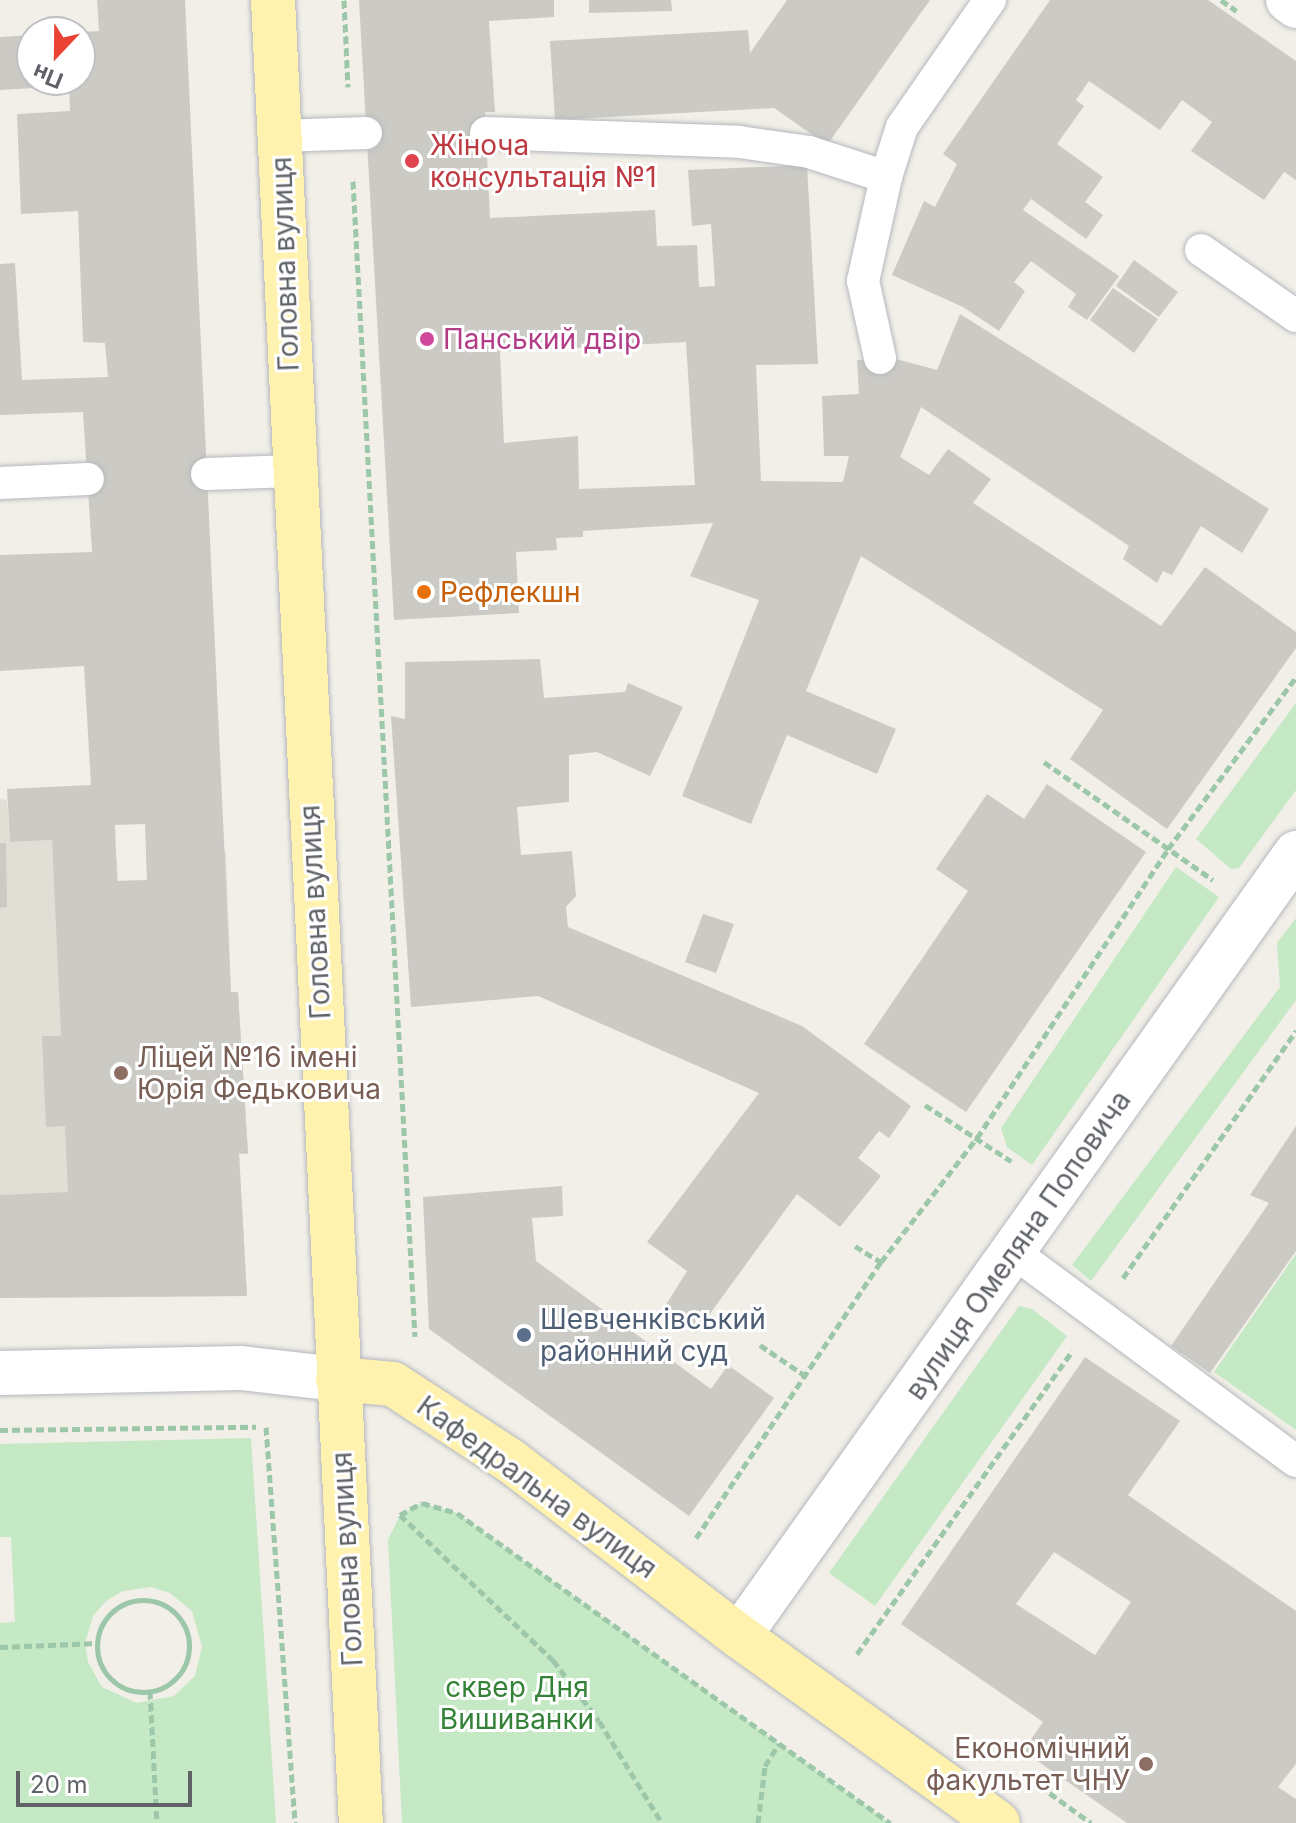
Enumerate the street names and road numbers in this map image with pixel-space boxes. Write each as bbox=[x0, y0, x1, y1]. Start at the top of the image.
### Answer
street label: Головна вулиця bbox=[264, 156, 306, 372]
street label: Головна вулиця bbox=[293, 804, 337, 1020]
street label: вулиця Омеляна Поповича bbox=[898, 1084, 1138, 1406]
street label: Кафедральна вулиця bbox=[411, 1389, 663, 1585]
street label: Головна вулиця bbox=[325, 1451, 369, 1667]

